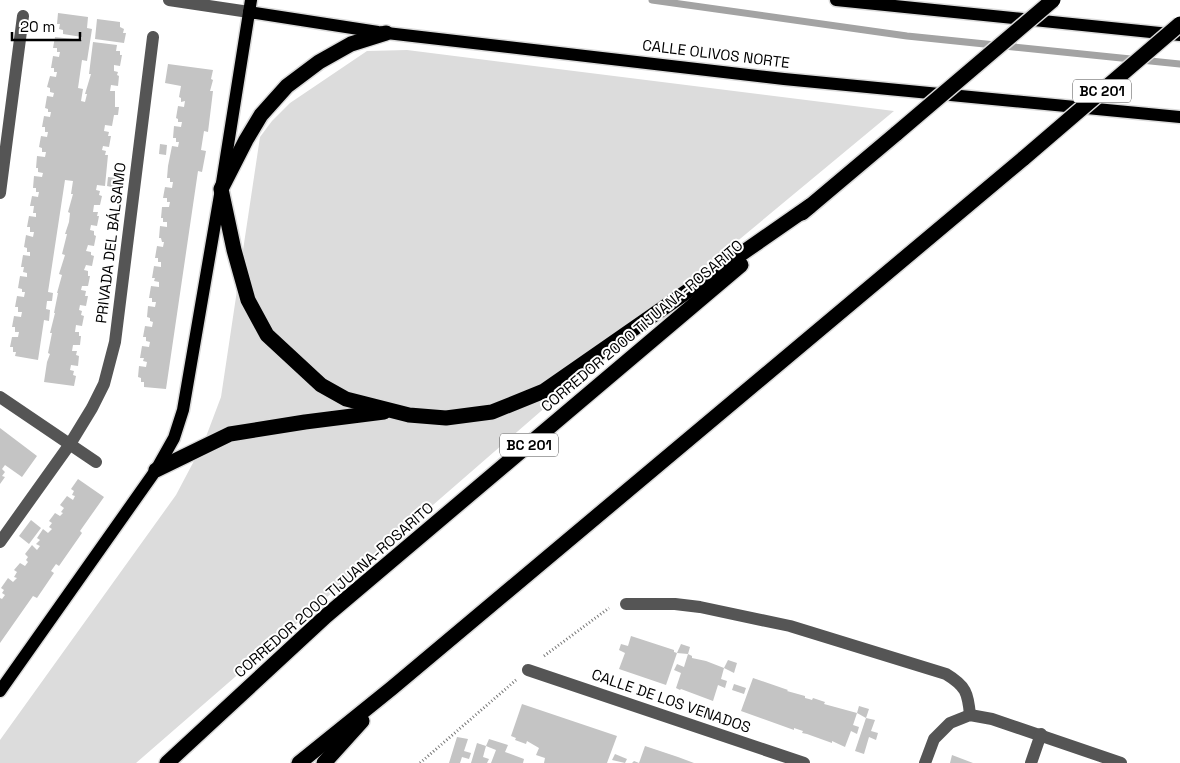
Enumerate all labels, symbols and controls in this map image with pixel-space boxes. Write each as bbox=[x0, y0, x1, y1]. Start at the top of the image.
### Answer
scale bar bbox=[12, 10, 80, 42]
text: 20 m bbox=[20, 17, 55, 36]
street label: CALLE OLIVOS NORTE bbox=[641, 35, 791, 72]
road number: BC 201 bbox=[1073, 80, 1131, 102]
street label: PRIVADA DEL BÁLSAMO bbox=[91, 161, 130, 325]
street label: CORREDOR 2000 TIJUANA-ROSARITO bbox=[537, 235, 747, 416]
road number: BC 201 bbox=[500, 434, 558, 456]
street label: CORREDOR 2000 TIJUANA-ROSARITO bbox=[230, 498, 437, 681]
street label: CALLE DE LOS VENADOS bbox=[589, 664, 753, 737]

